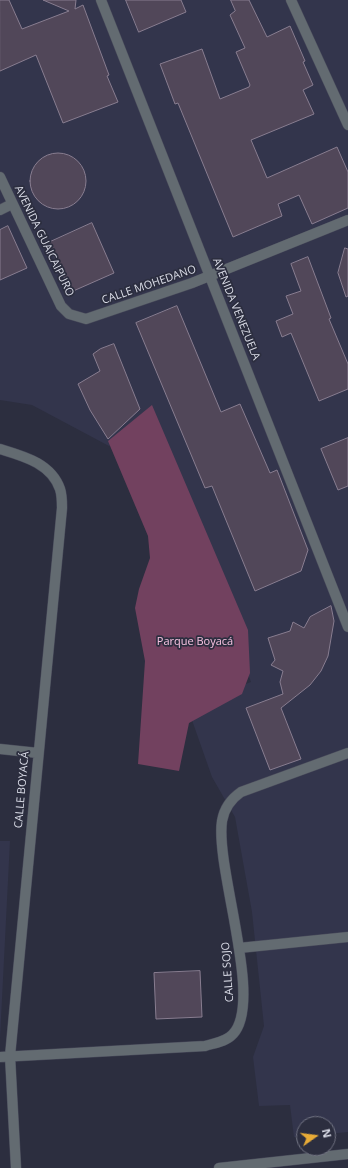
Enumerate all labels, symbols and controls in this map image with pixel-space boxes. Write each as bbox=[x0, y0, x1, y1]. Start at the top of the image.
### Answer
street label: AVENIDA GUAICAIPURO bbox=[11, 183, 77, 299]
street label: AVENIDA VENEZUELA bbox=[209, 256, 263, 362]
street label: CALLE MOHEDANO bbox=[100, 263, 198, 307]
park label: Parque Boyacá bbox=[157, 635, 233, 649]
street label: CALLE BOYACÁ bbox=[12, 751, 32, 829]
street label: CALLE SOJO bbox=[219, 941, 237, 1003]
north arrow bbox=[296, 1116, 336, 1156]
text: N bbox=[319, 1127, 336, 1139]

